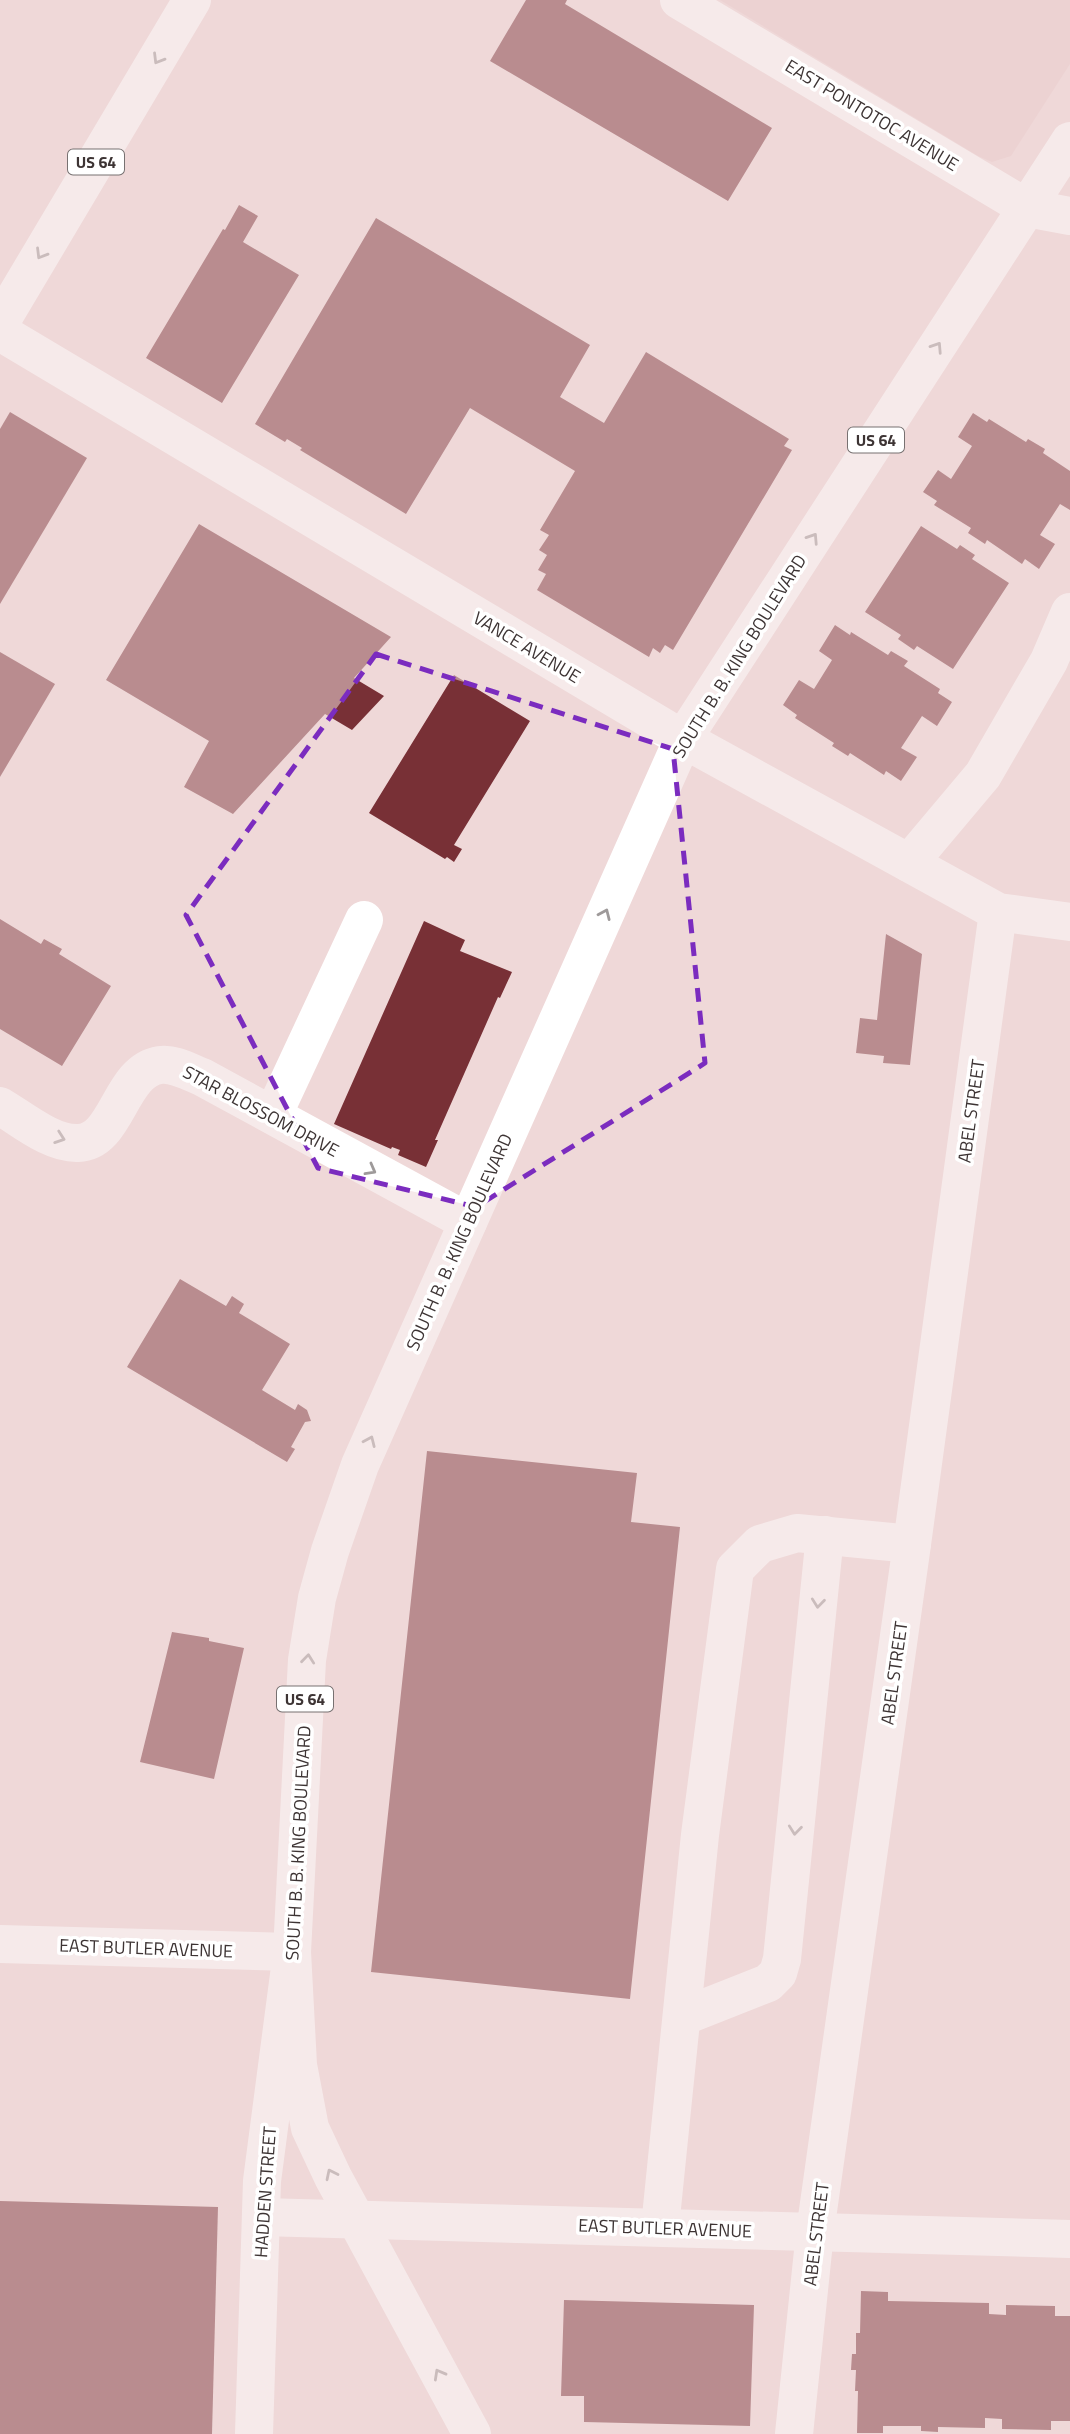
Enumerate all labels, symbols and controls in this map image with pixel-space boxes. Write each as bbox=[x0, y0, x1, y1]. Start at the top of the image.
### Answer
one-way arrow bbox=[153, 51, 166, 64]
street label: EAST PONTOTOC AVENUE bbox=[780, 52, 964, 178]
road number: US 64 bbox=[68, 150, 124, 174]
one-way arrow bbox=[36, 247, 49, 260]
one-way arrow bbox=[928, 342, 941, 355]
road number: US 64 bbox=[848, 428, 904, 452]
one-way arrow bbox=[805, 533, 818, 546]
street label: SOUTH B. B. KING BOULEVARD bbox=[665, 549, 813, 763]
street label: VANCE AVENUE bbox=[468, 604, 586, 690]
one-way arrow bbox=[597, 908, 611, 920]
street label: ABEL STREET bbox=[950, 1057, 992, 1164]
street label: STAR BLOSSOM DRIVE bbox=[178, 1058, 344, 1164]
street label: SOUTH B. B. KING BOULEVARD bbox=[399, 1129, 519, 1355]
one-way arrow bbox=[53, 1130, 65, 1144]
one-way arrow bbox=[364, 1162, 376, 1175]
one-way arrow bbox=[362, 1436, 376, 1448]
one-way arrow bbox=[811, 1597, 826, 1609]
street label: ABEL STREET bbox=[873, 1619, 915, 1726]
one-way arrow bbox=[300, 1653, 315, 1665]
road number: US 64 bbox=[277, 1686, 333, 1712]
street label: SOUTH B. B. KING BOULEVARD bbox=[278, 1725, 318, 1961]
one-way arrow bbox=[788, 1824, 803, 1835]
street label: EAST BUTLER AVENUE bbox=[59, 1931, 233, 1965]
street label: HADDEN STREET bbox=[247, 2125, 283, 2259]
one-way arrow bbox=[326, 2169, 340, 2181]
street label: ABEL STREET bbox=[796, 2180, 836, 2287]
street label: EAST BUTLER AVENUE bbox=[578, 2211, 752, 2245]
one-way arrow bbox=[434, 2369, 448, 2381]

